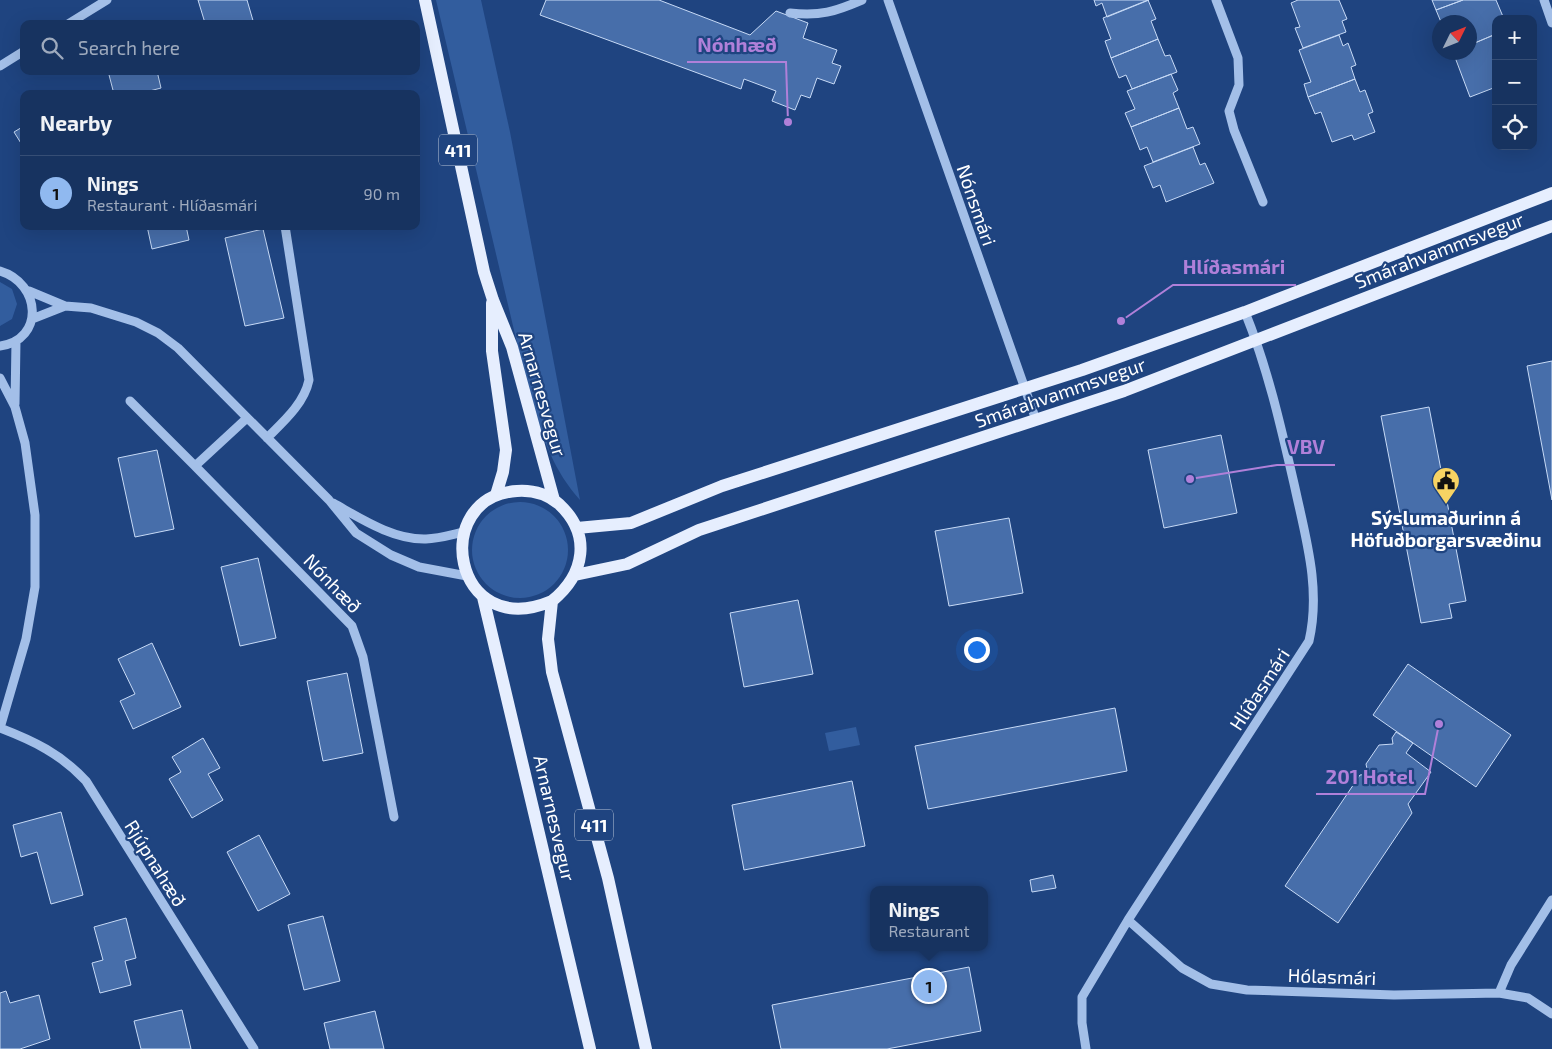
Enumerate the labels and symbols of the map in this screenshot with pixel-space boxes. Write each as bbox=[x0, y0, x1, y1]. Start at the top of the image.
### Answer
north arrow bbox=[1432, 15, 1477, 60]
callout: Nónhæð bbox=[687, 27, 786, 62]
text: Nónhæð bbox=[697, 32, 777, 56]
road number: 411 bbox=[439, 134, 477, 166]
street label: Nónsmári bbox=[952, 161, 1002, 249]
street label: Smárahvammsvegur bbox=[1351, 207, 1527, 293]
callout: Hlíðasmári bbox=[1173, 250, 1296, 285]
text: Hlíðasmári bbox=[1183, 254, 1285, 278]
street label: Arnarnesvegur bbox=[514, 329, 572, 459]
street label: Smárahvammsvegur bbox=[971, 352, 1149, 432]
callout: VBV bbox=[1277, 430, 1335, 465]
text: VBV bbox=[1287, 434, 1325, 458]
public building icon: Sýslumaðurinn á Höfuðborgarsvæðinu bbox=[1431, 466, 1461, 505]
place label: Sýslumaðurinn á Höfuðborgarsvæðinu bbox=[1351, 506, 1541, 551]
street label: Nónhæð bbox=[299, 549, 367, 617]
your location bbox=[964, 637, 990, 663]
street label: Hlíðasmári bbox=[1224, 644, 1294, 734]
street label: Arnarnesvegur bbox=[529, 753, 581, 884]
callout: 201 Hotel bbox=[1316, 759, 1425, 794]
text: 201 Hotel bbox=[1326, 764, 1415, 788]
road number: 411 bbox=[575, 810, 613, 840]
street label: Rjúpnahæð bbox=[120, 815, 192, 911]
street label: Hólasmári bbox=[1287, 963, 1377, 989]
pin: 1 bbox=[913, 967, 945, 1005]

